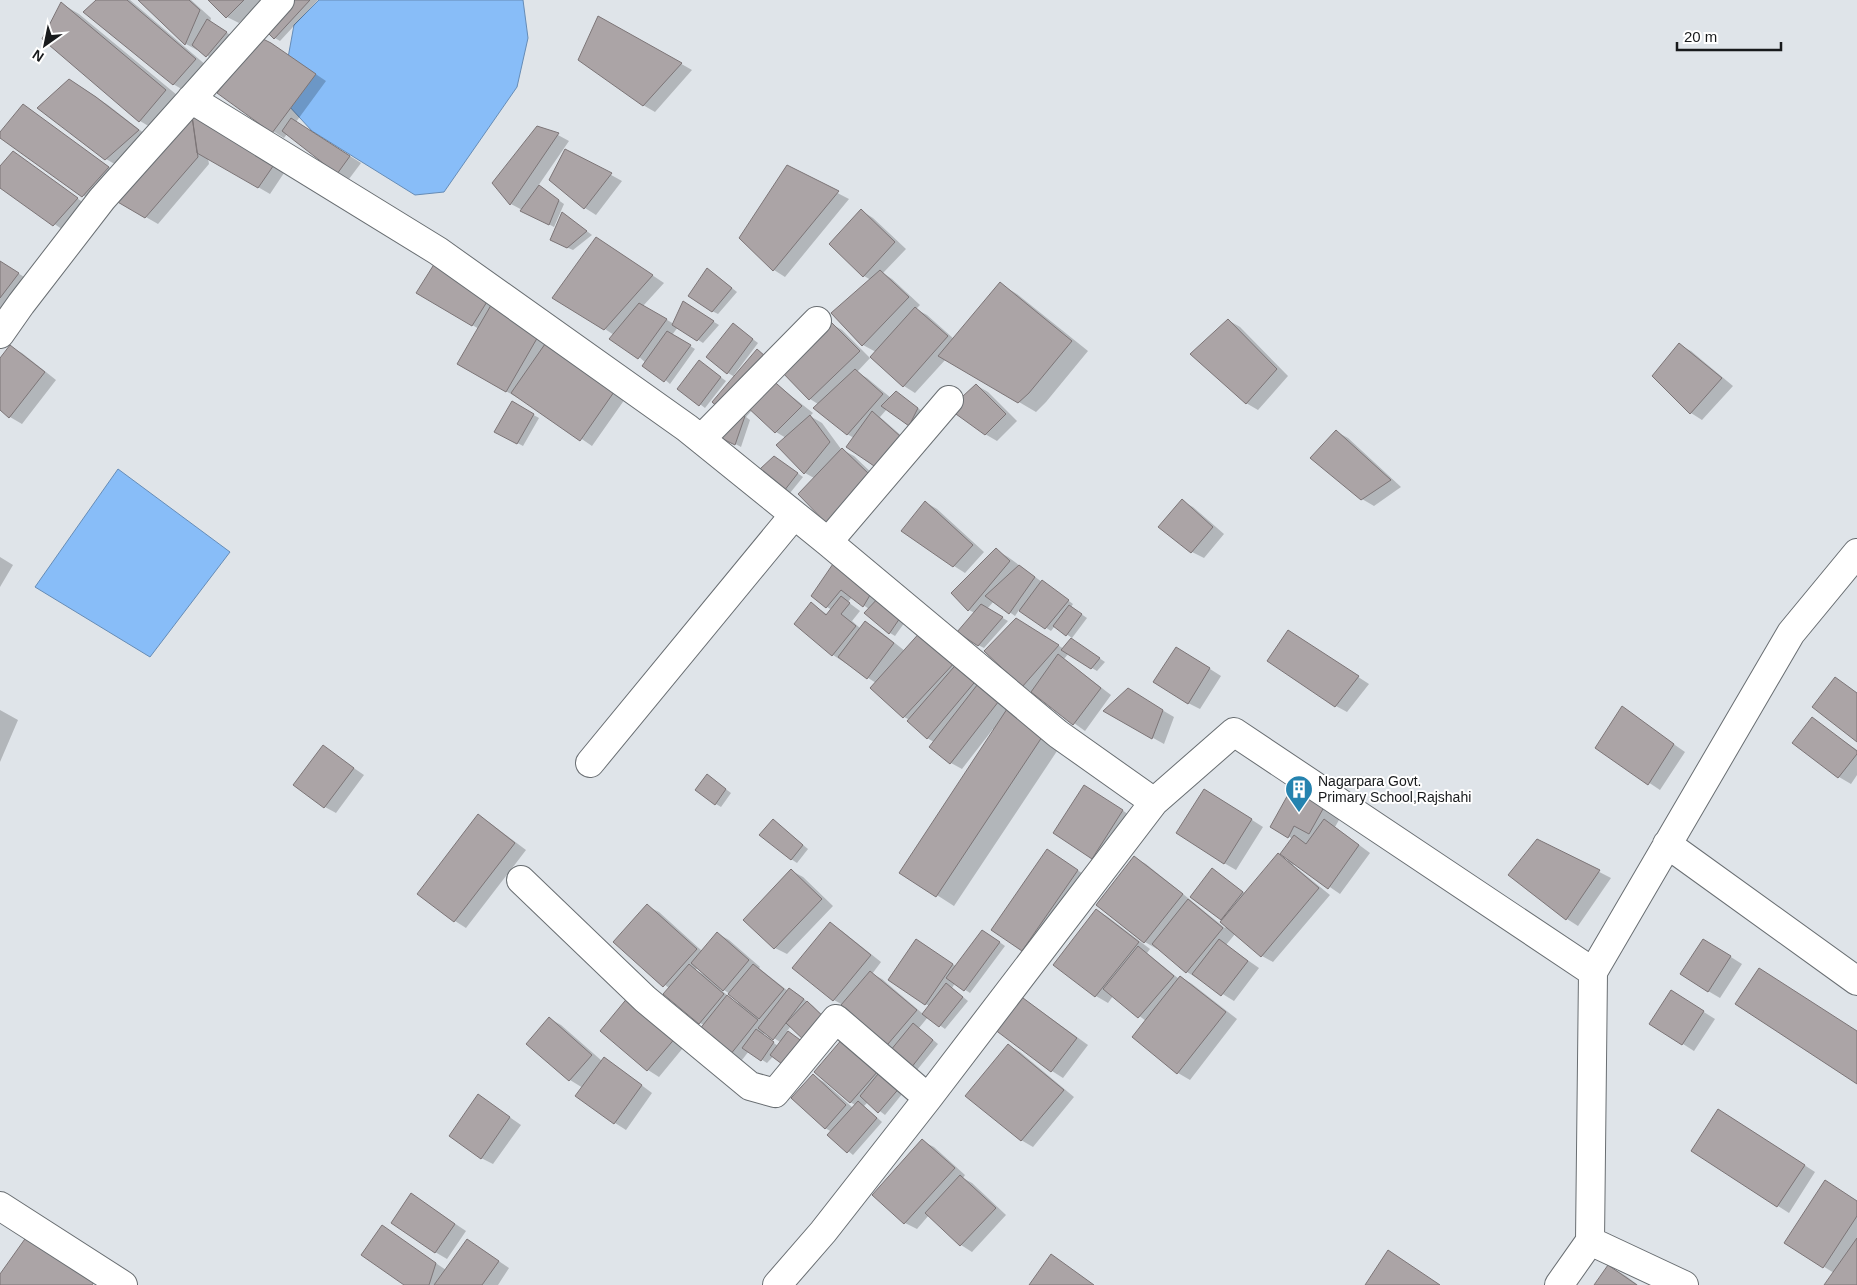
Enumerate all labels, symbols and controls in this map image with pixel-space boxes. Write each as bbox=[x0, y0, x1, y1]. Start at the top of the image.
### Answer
north arrow bbox=[20, 20, 70, 70]
scale bar bbox=[1677, 20, 1781, 52]
text: 20 m bbox=[1684, 28, 1717, 45]
text: N bbox=[29, 46, 47, 65]
place label: Nagarpara Govt. Primary School,Rajshahi bbox=[1318, 773, 1471, 805]
building icon: Nagarpara Govt. Primary School,Rajshahi bbox=[1284, 774, 1314, 813]

